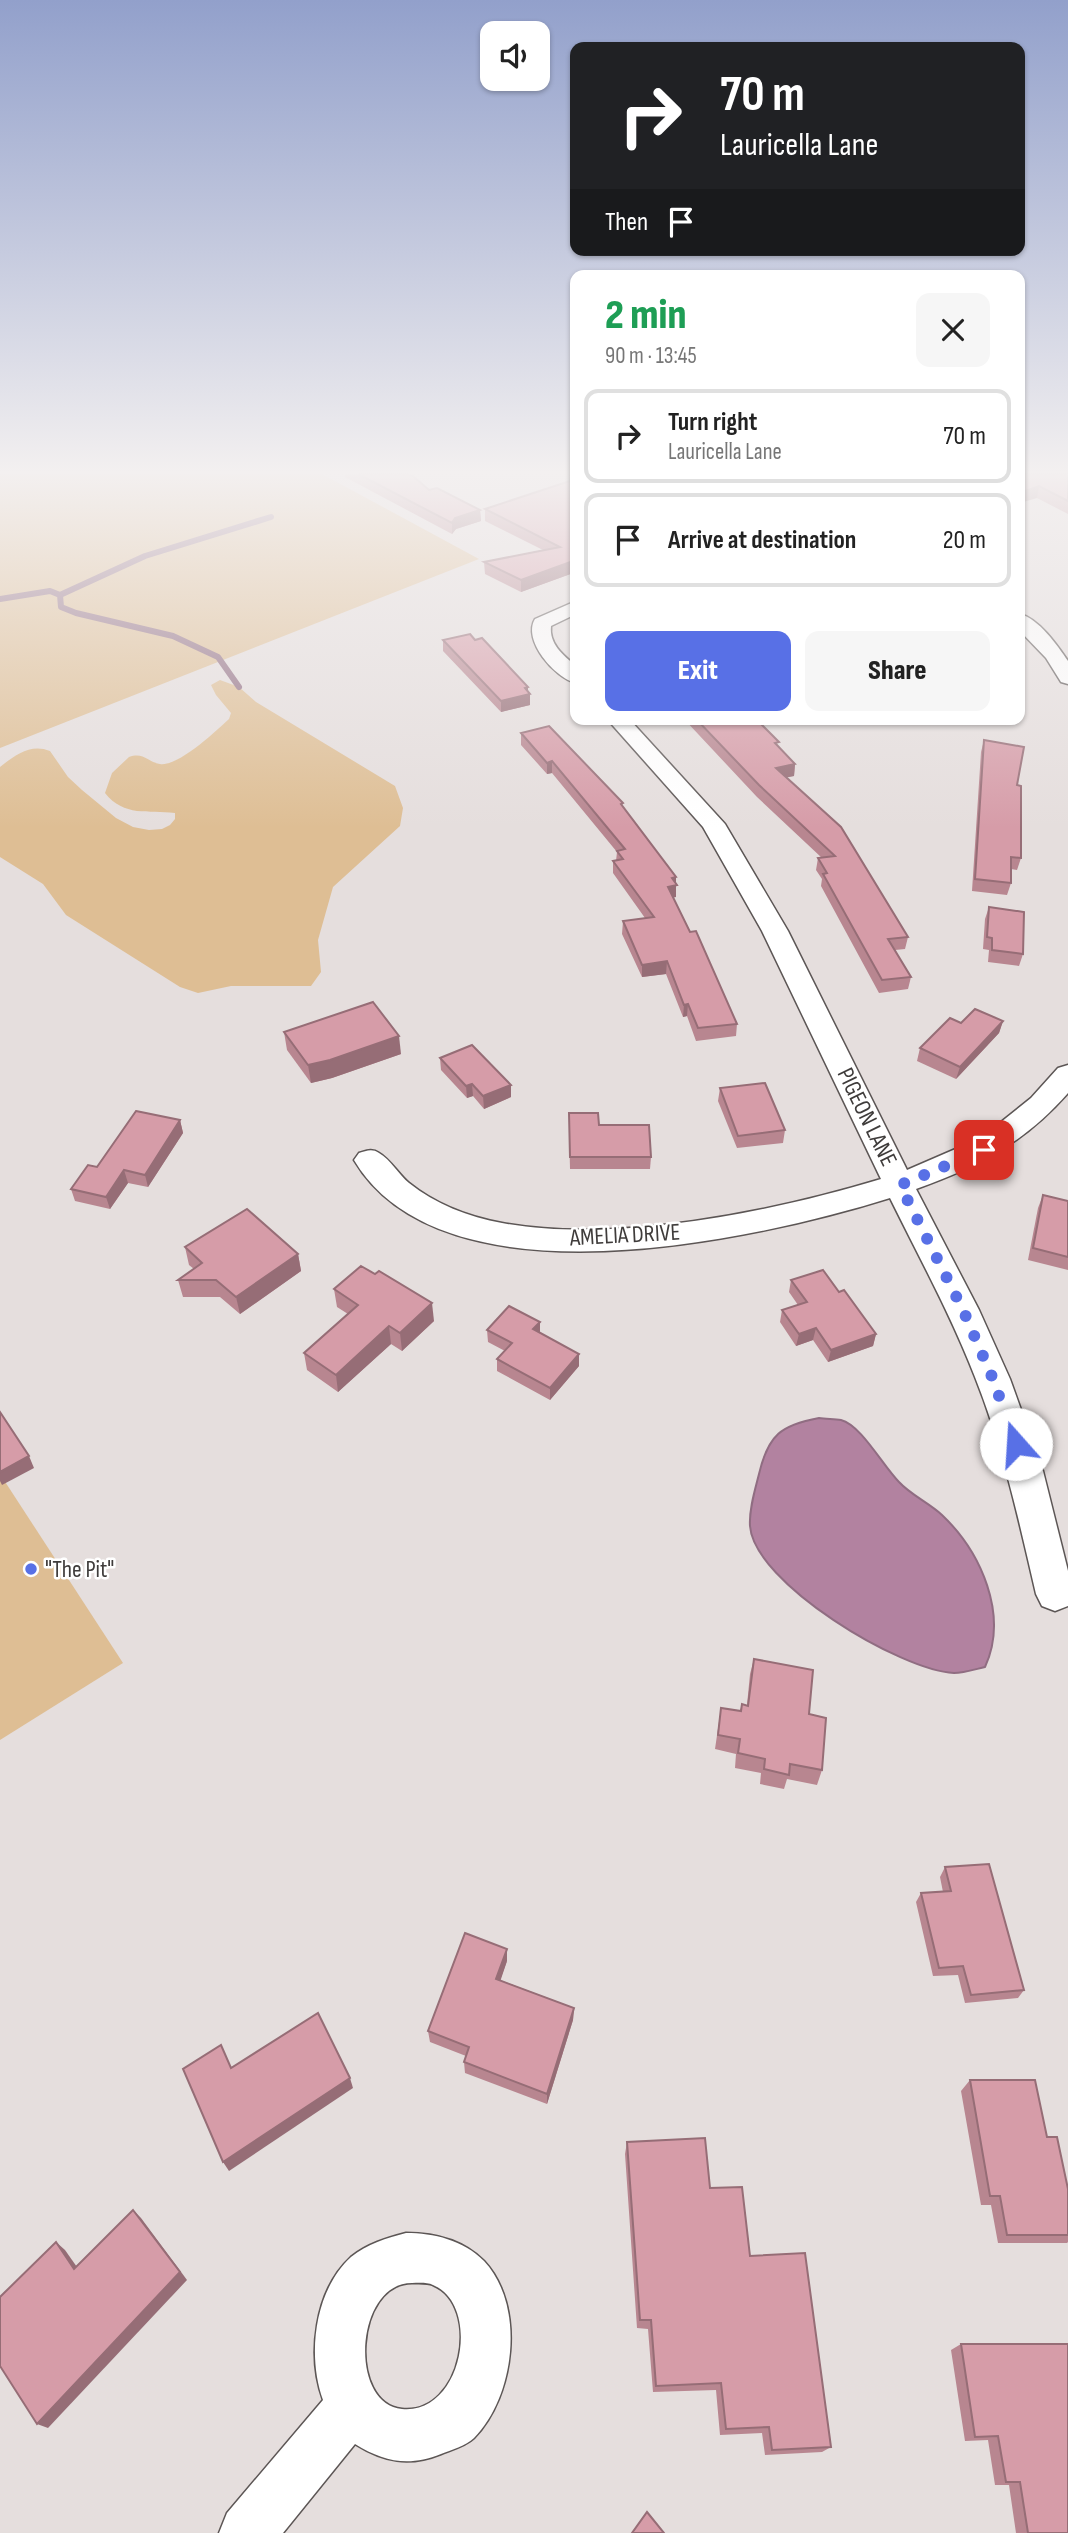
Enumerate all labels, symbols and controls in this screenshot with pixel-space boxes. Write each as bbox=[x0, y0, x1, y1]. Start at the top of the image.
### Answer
map controls bbox=[480, 21, 550, 91]
button: sound bbox=[480, 21, 550, 91]
text: 70 m bbox=[720, 66, 805, 125]
icon: right bbox=[605, 70, 696, 161]
text: Lauricella Lane bbox=[720, 126, 878, 165]
icon: arrive bbox=[662, 203, 700, 241]
text: Then bbox=[605, 207, 648, 238]
text: 2 min bbox=[605, 290, 686, 341]
button: close bbox=[916, 293, 990, 367]
text: 90 m · 13:45 bbox=[605, 342, 697, 370]
text: Turn right bbox=[668, 407, 757, 438]
icon: right bbox=[609, 417, 647, 455]
text: 70 m bbox=[943, 421, 986, 452]
text: Lauricella Lane bbox=[668, 438, 782, 466]
icon: arrive bbox=[609, 521, 647, 559]
text: Arrive at destination bbox=[668, 525, 856, 556]
text: 20 m bbox=[943, 525, 986, 556]
button: Exit bbox=[605, 631, 791, 711]
button: Share bbox=[805, 631, 990, 711]
street label: PIGEON LANE bbox=[831, 1063, 903, 1171]
pin bbox=[954, 1120, 1014, 1180]
icon: arrive bbox=[965, 1131, 1003, 1169]
street label: AMELIA DRIVE bbox=[568, 1218, 681, 1252]
position arrow bbox=[979, 1407, 1053, 1481]
place label: "The Pit" bbox=[45, 1555, 114, 1584]
marker: "The Pit" bbox=[23, 1561, 39, 1577]

